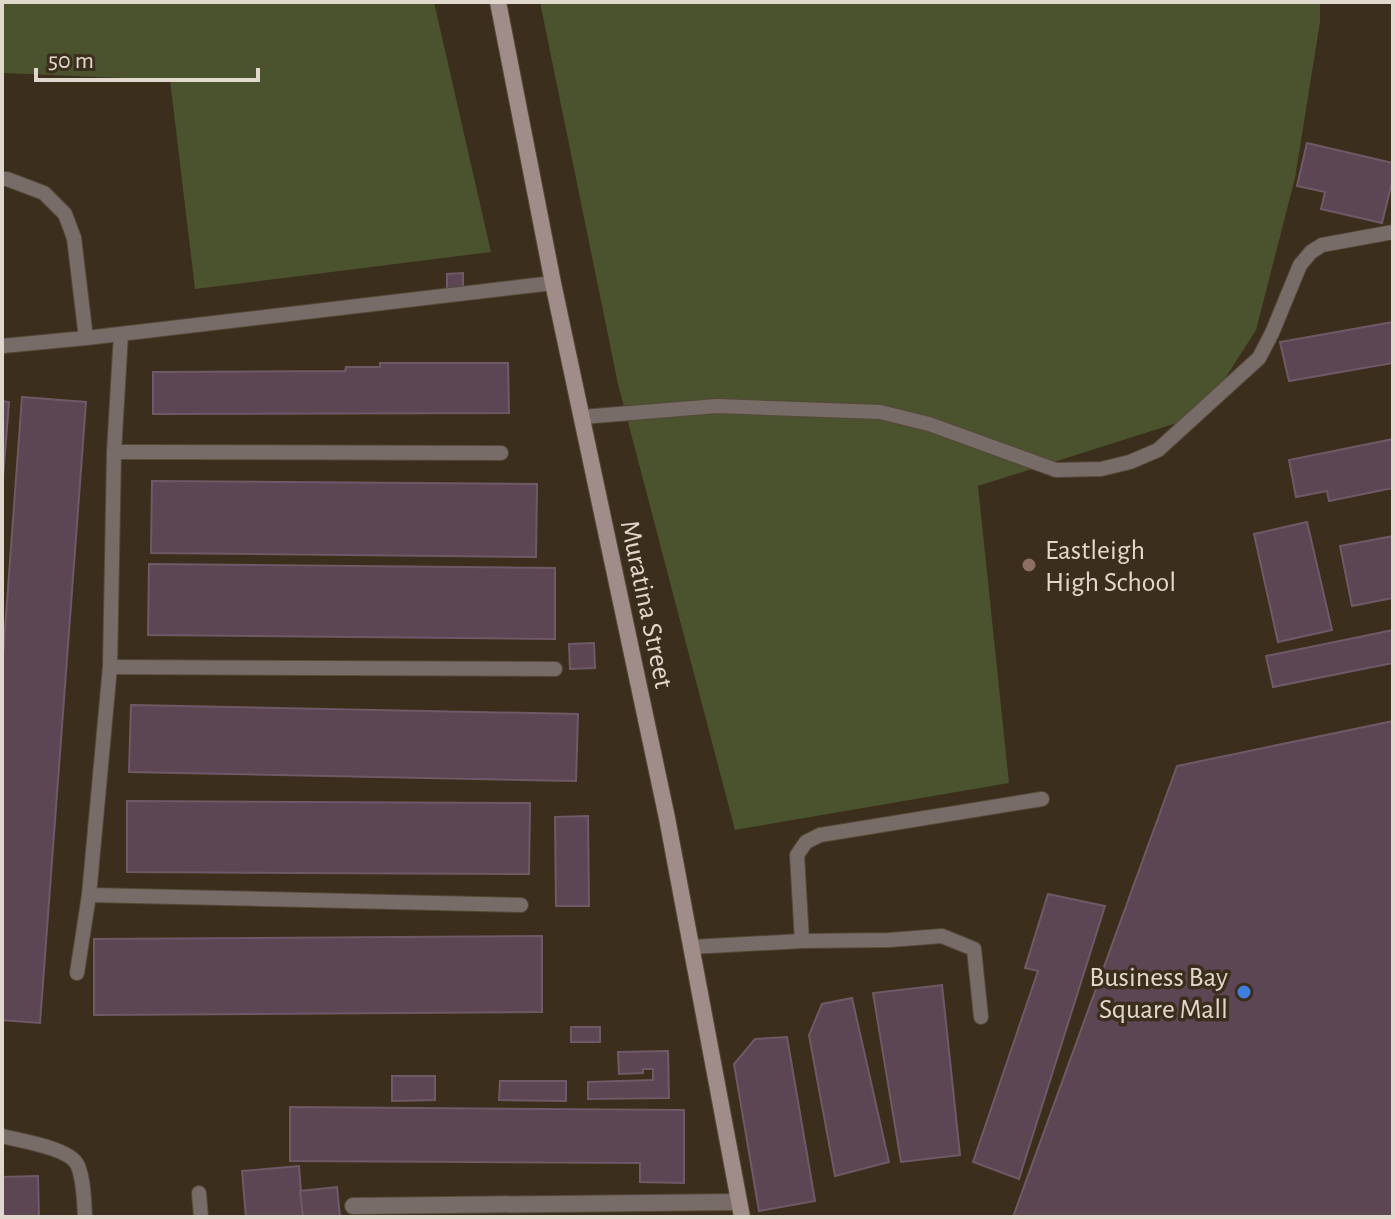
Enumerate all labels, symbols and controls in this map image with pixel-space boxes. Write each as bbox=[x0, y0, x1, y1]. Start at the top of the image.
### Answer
scale bar bbox=[36, 32, 258, 82]
text: 50 m bbox=[48, 49, 94, 73]
street label: Muratina Street bbox=[615, 518, 678, 691]
place label: Eastleigh High School bbox=[1045, 537, 1176, 597]
marker: Eastleigh High School bbox=[1020, 556, 1038, 574]
place label: Business Bay Square Mall bbox=[1089, 964, 1228, 1024]
marker: Business Bay Square Mall bbox=[1235, 983, 1253, 1001]

